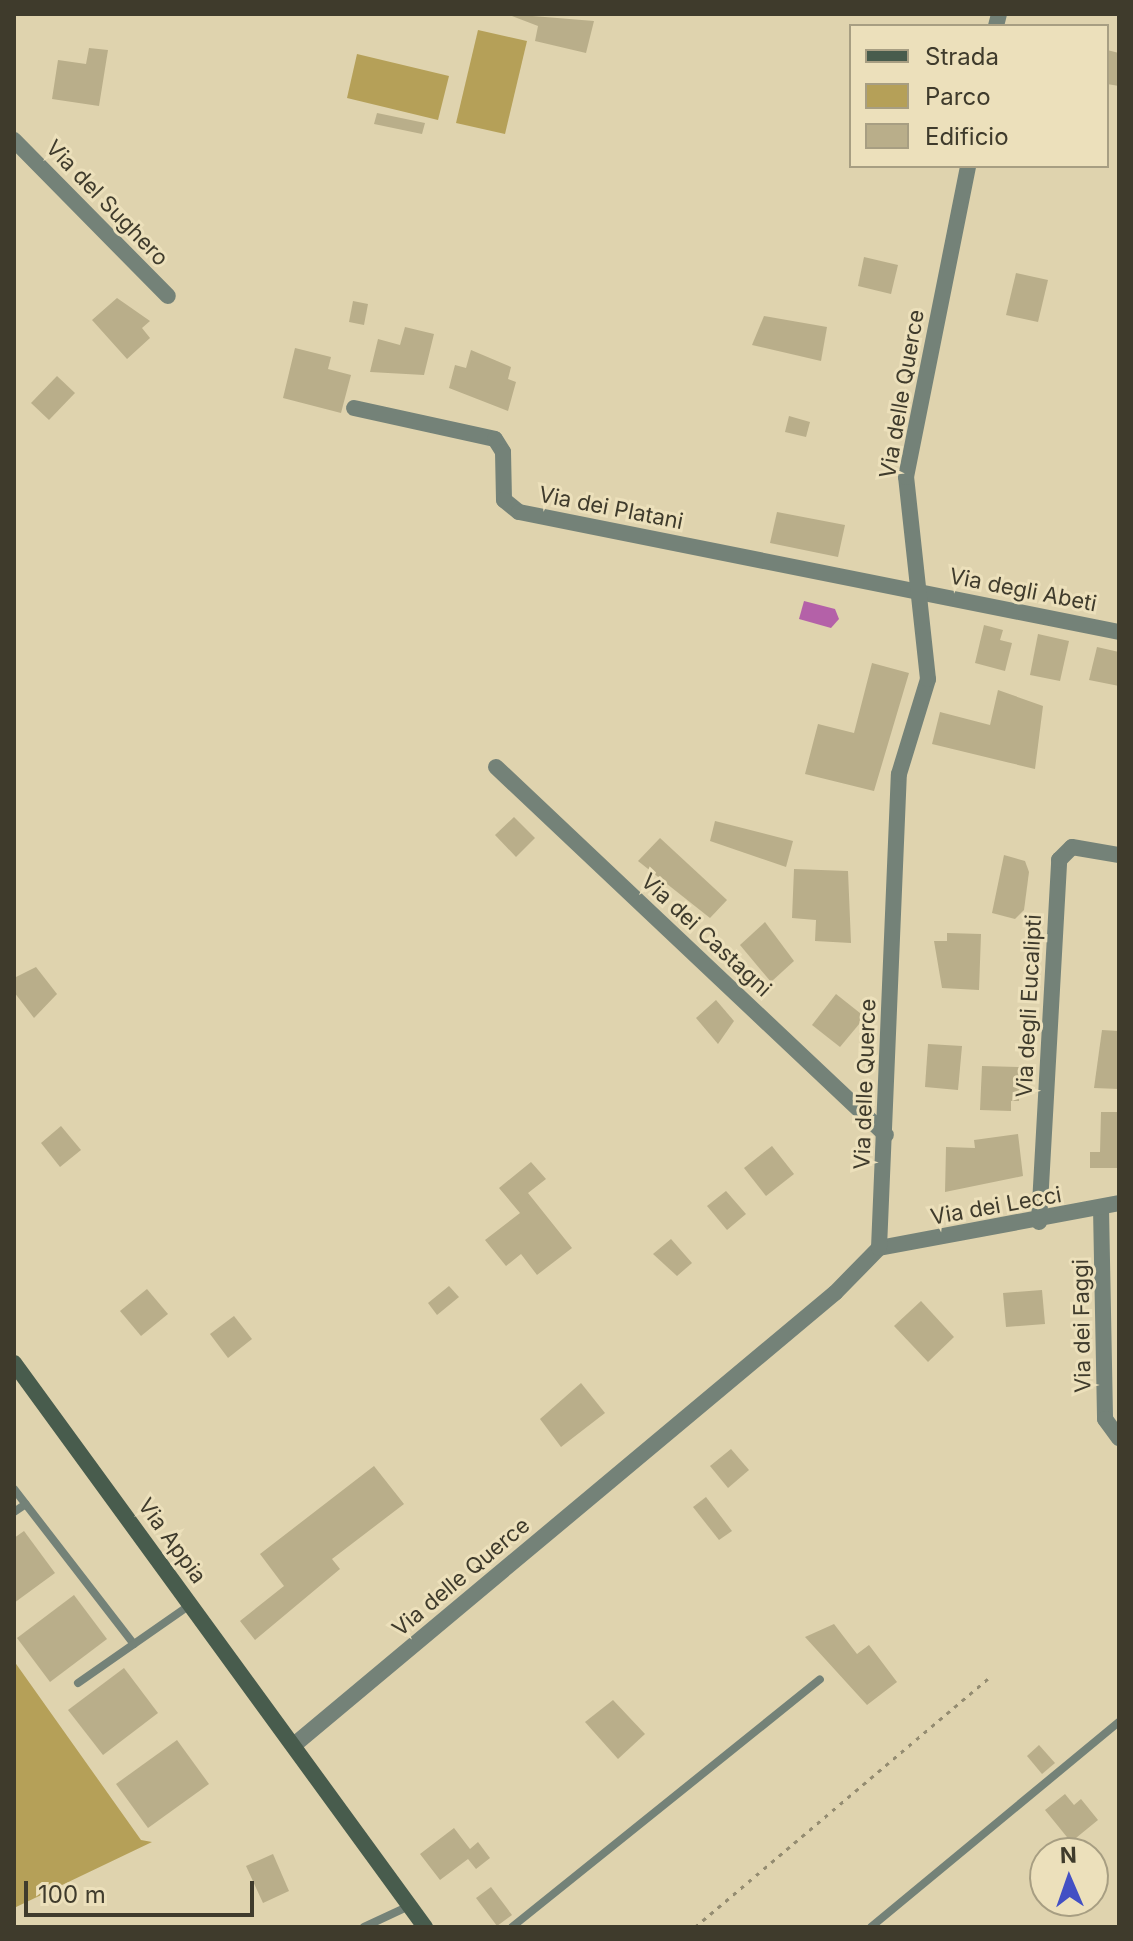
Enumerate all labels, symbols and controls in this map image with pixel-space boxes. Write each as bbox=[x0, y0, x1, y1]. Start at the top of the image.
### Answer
legend bbox=[849, 24, 1109, 168]
text: Strada bbox=[925, 42, 999, 71]
text: Parco bbox=[925, 82, 991, 111]
text: Edificio bbox=[925, 122, 1009, 151]
street label: Via del Sughero bbox=[40, 135, 174, 271]
street label: Via delle Querce bbox=[874, 308, 930, 480]
street label: Via dei Platani bbox=[537, 481, 685, 535]
street label: Via degli Abeti bbox=[947, 563, 1099, 617]
street label: Via dei Castagni bbox=[635, 868, 777, 1002]
street label: Via degli Eucalipti bbox=[1011, 914, 1047, 1098]
street label: Via delle Querce bbox=[849, 998, 881, 1170]
street label: Via dei Lecci bbox=[928, 1181, 1064, 1231]
street label: Via dei Faggi bbox=[1068, 1259, 1096, 1393]
street label: Via Appia bbox=[132, 1493, 212, 1589]
street label: Via delle Querce bbox=[387, 1512, 535, 1642]
north arrow bbox=[1029, 1837, 1109, 1917]
text: N bbox=[1059, 1842, 1077, 1868]
scale bar bbox=[28, 1865, 258, 1915]
text: 100 m bbox=[38, 1880, 106, 1909]

